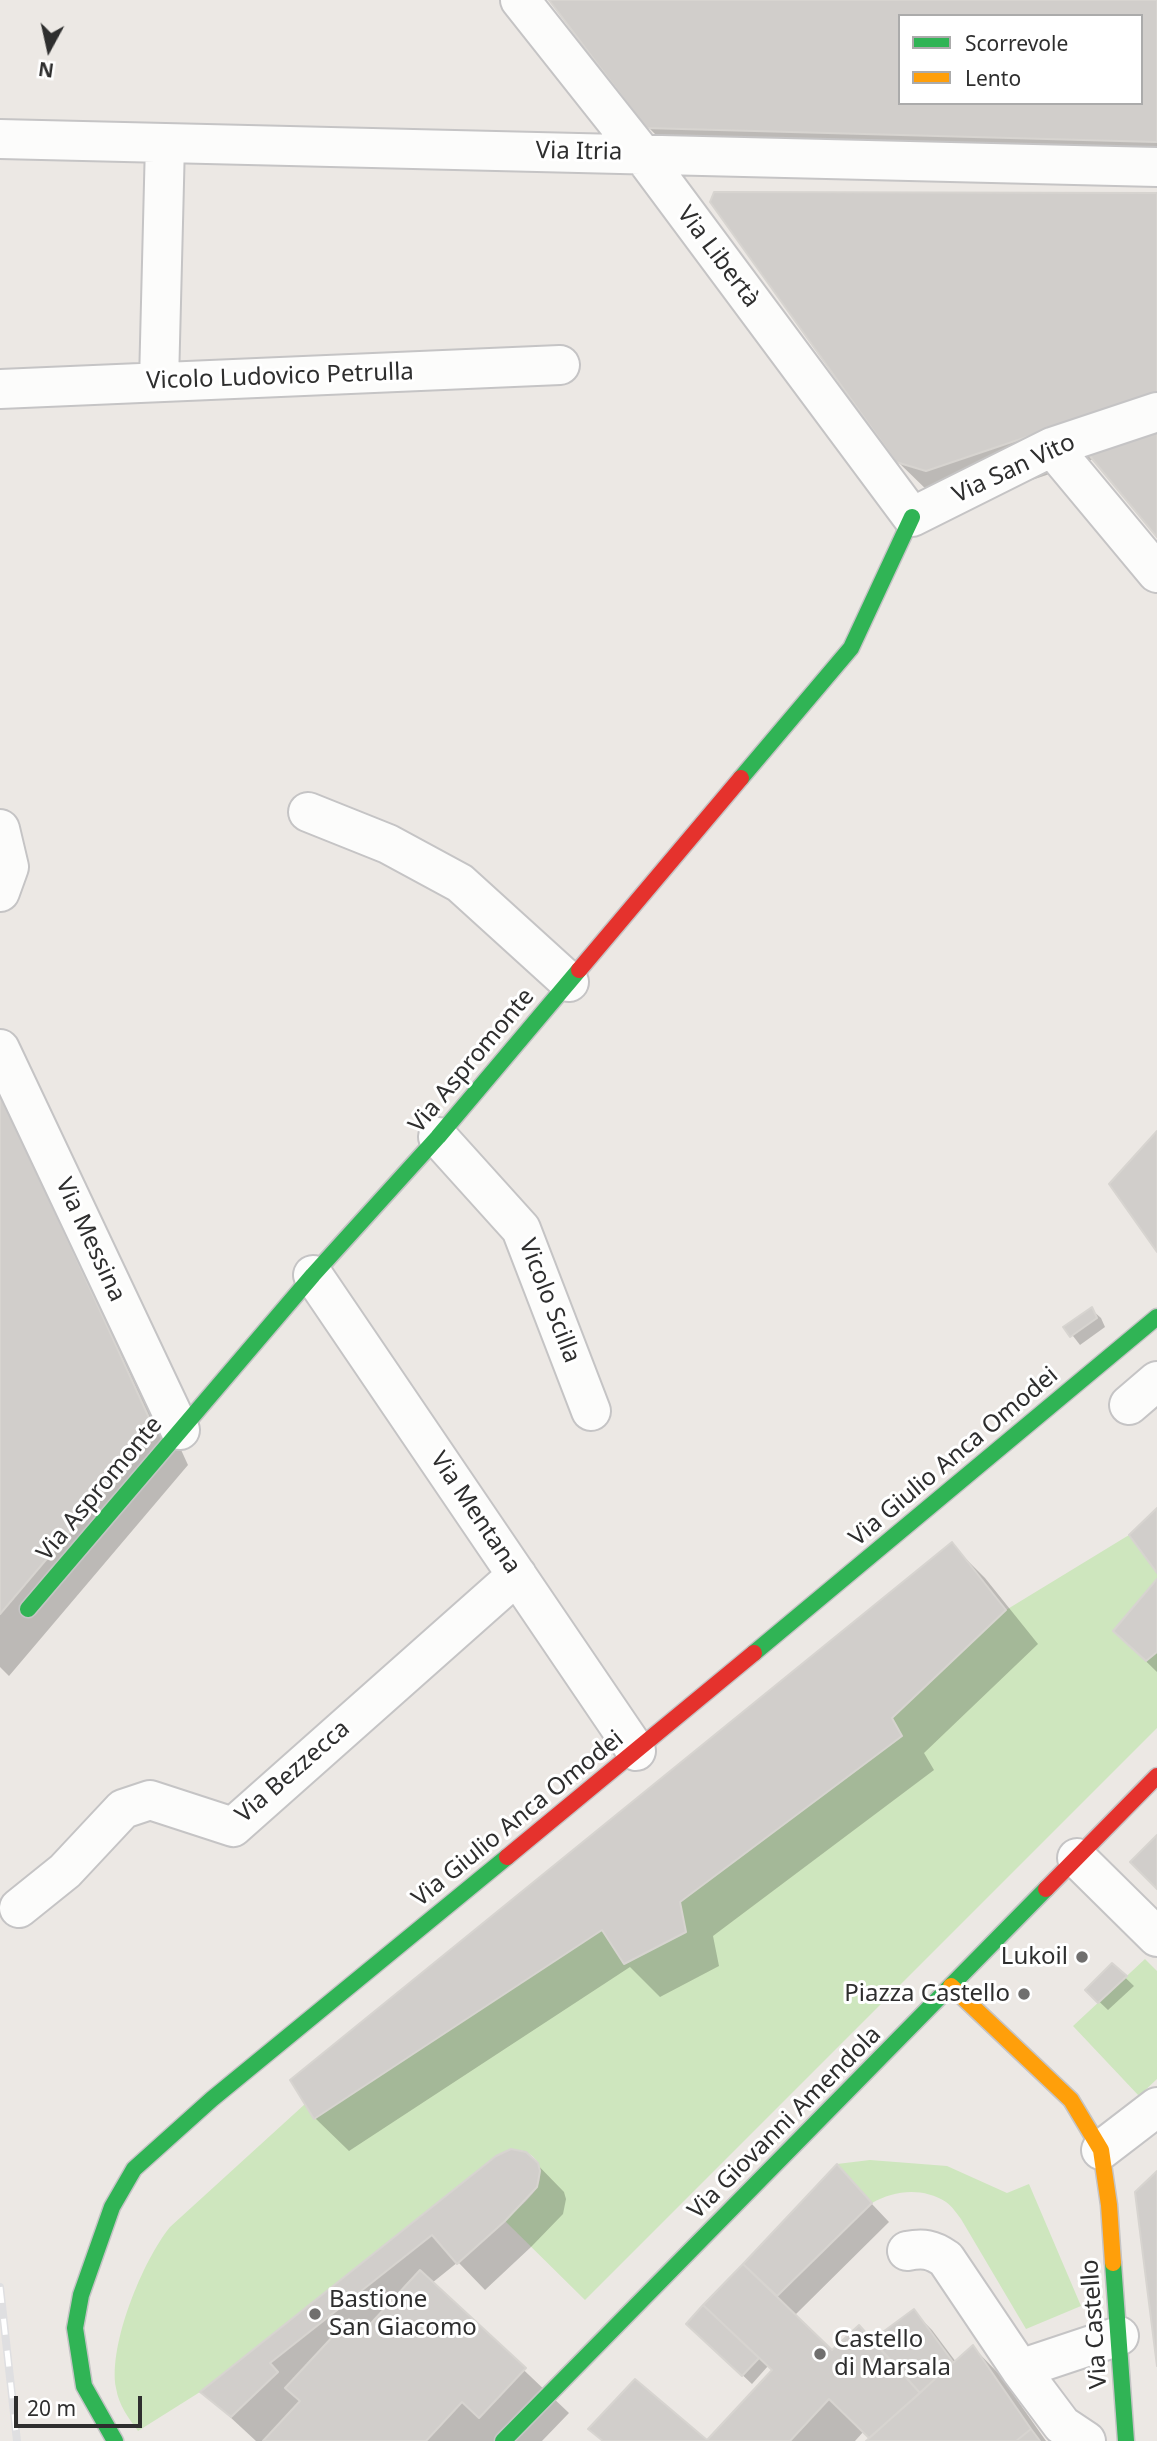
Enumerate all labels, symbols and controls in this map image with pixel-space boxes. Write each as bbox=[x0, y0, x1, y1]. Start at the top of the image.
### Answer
north arrow bbox=[14, 14, 84, 84]
legend bbox=[898, 14, 1143, 105]
text: Scorrevole bbox=[965, 29, 1068, 57]
text: N bbox=[37, 56, 56, 84]
text: Lento bbox=[965, 64, 1021, 92]
street label: Via Itria bbox=[535, 137, 623, 167]
street label: Via Libertà bbox=[671, 201, 765, 313]
street label: Vicolo Ludovico Petrulla bbox=[146, 358, 414, 396]
street label: Via San Vito bbox=[948, 428, 1080, 510]
street label: Via Aspromonte bbox=[403, 983, 541, 1139]
street label: Via Messina bbox=[49, 1174, 131, 1306]
street label: Vicolo Scilla bbox=[512, 1235, 586, 1367]
street label: Via Giulio Anca Omodei bbox=[844, 1361, 1064, 1553]
street label: Via Aspromonte bbox=[31, 1411, 169, 1567]
street label: Via Mentana bbox=[424, 1447, 526, 1579]
street label: Via Bezzecca bbox=[230, 1715, 356, 1829]
street label: Via Giulio Anca Omodei bbox=[407, 1725, 629, 1913]
place label: Lukoil bbox=[1001, 1943, 1068, 1971]
marker: Lukoil bbox=[1074, 1949, 1090, 1965]
place label: Piazza Castello bbox=[844, 1980, 1010, 2008]
marker: Piazza Castello bbox=[1016, 1986, 1032, 2002]
street label: Via Giovanni Amendola bbox=[683, 2021, 887, 2225]
street label: Via Castello bbox=[1076, 2258, 1114, 2390]
place label: Bastione San Giacomo bbox=[329, 2286, 477, 2342]
marker: Bastione San Giacomo bbox=[307, 2306, 323, 2322]
place label: Castello di Marsala bbox=[834, 2326, 951, 2382]
marker: Castello di Marsala bbox=[812, 2346, 828, 2362]
scale bar bbox=[18, 2382, 145, 2426]
text: 20 m bbox=[27, 2394, 76, 2422]

